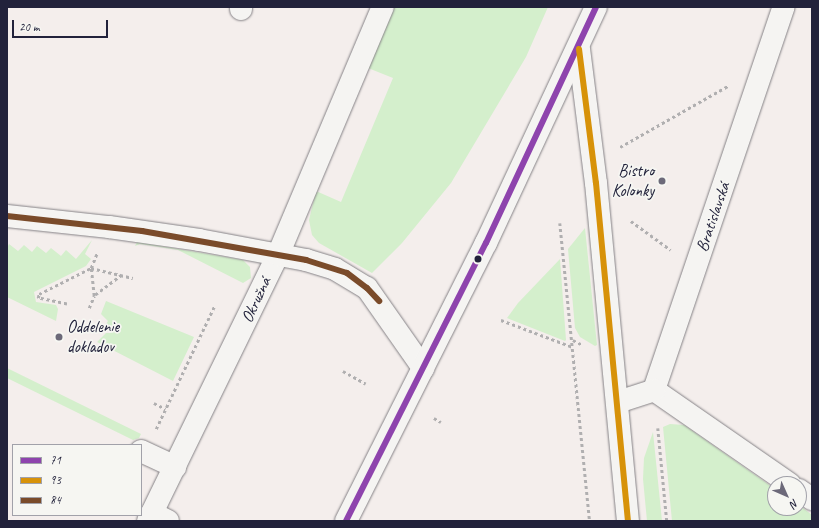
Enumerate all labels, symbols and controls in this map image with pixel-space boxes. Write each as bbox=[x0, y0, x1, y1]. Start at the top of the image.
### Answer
scale bar bbox=[14, 12, 110, 38]
text: 20 m bbox=[19, 19, 39, 35]
place label: Bistro Kolonky bbox=[612, 161, 654, 201]
marker: Bistro Kolonky bbox=[657, 176, 667, 186]
street label: Bratislavská bbox=[692, 180, 734, 254]
unlabelled marker bbox=[473, 254, 483, 264]
street label: Okružná bbox=[237, 274, 275, 326]
place label: Oddelenie dokladov bbox=[67, 317, 119, 357]
marker: Oddelenie dokladov bbox=[54, 332, 64, 342]
legend bbox=[12, 444, 142, 516]
text: 71 bbox=[50, 452, 61, 468]
text: 93 bbox=[50, 472, 61, 488]
north arrow bbox=[767, 476, 807, 516]
text: 84 bbox=[50, 492, 61, 508]
text: N bbox=[787, 496, 802, 511]

